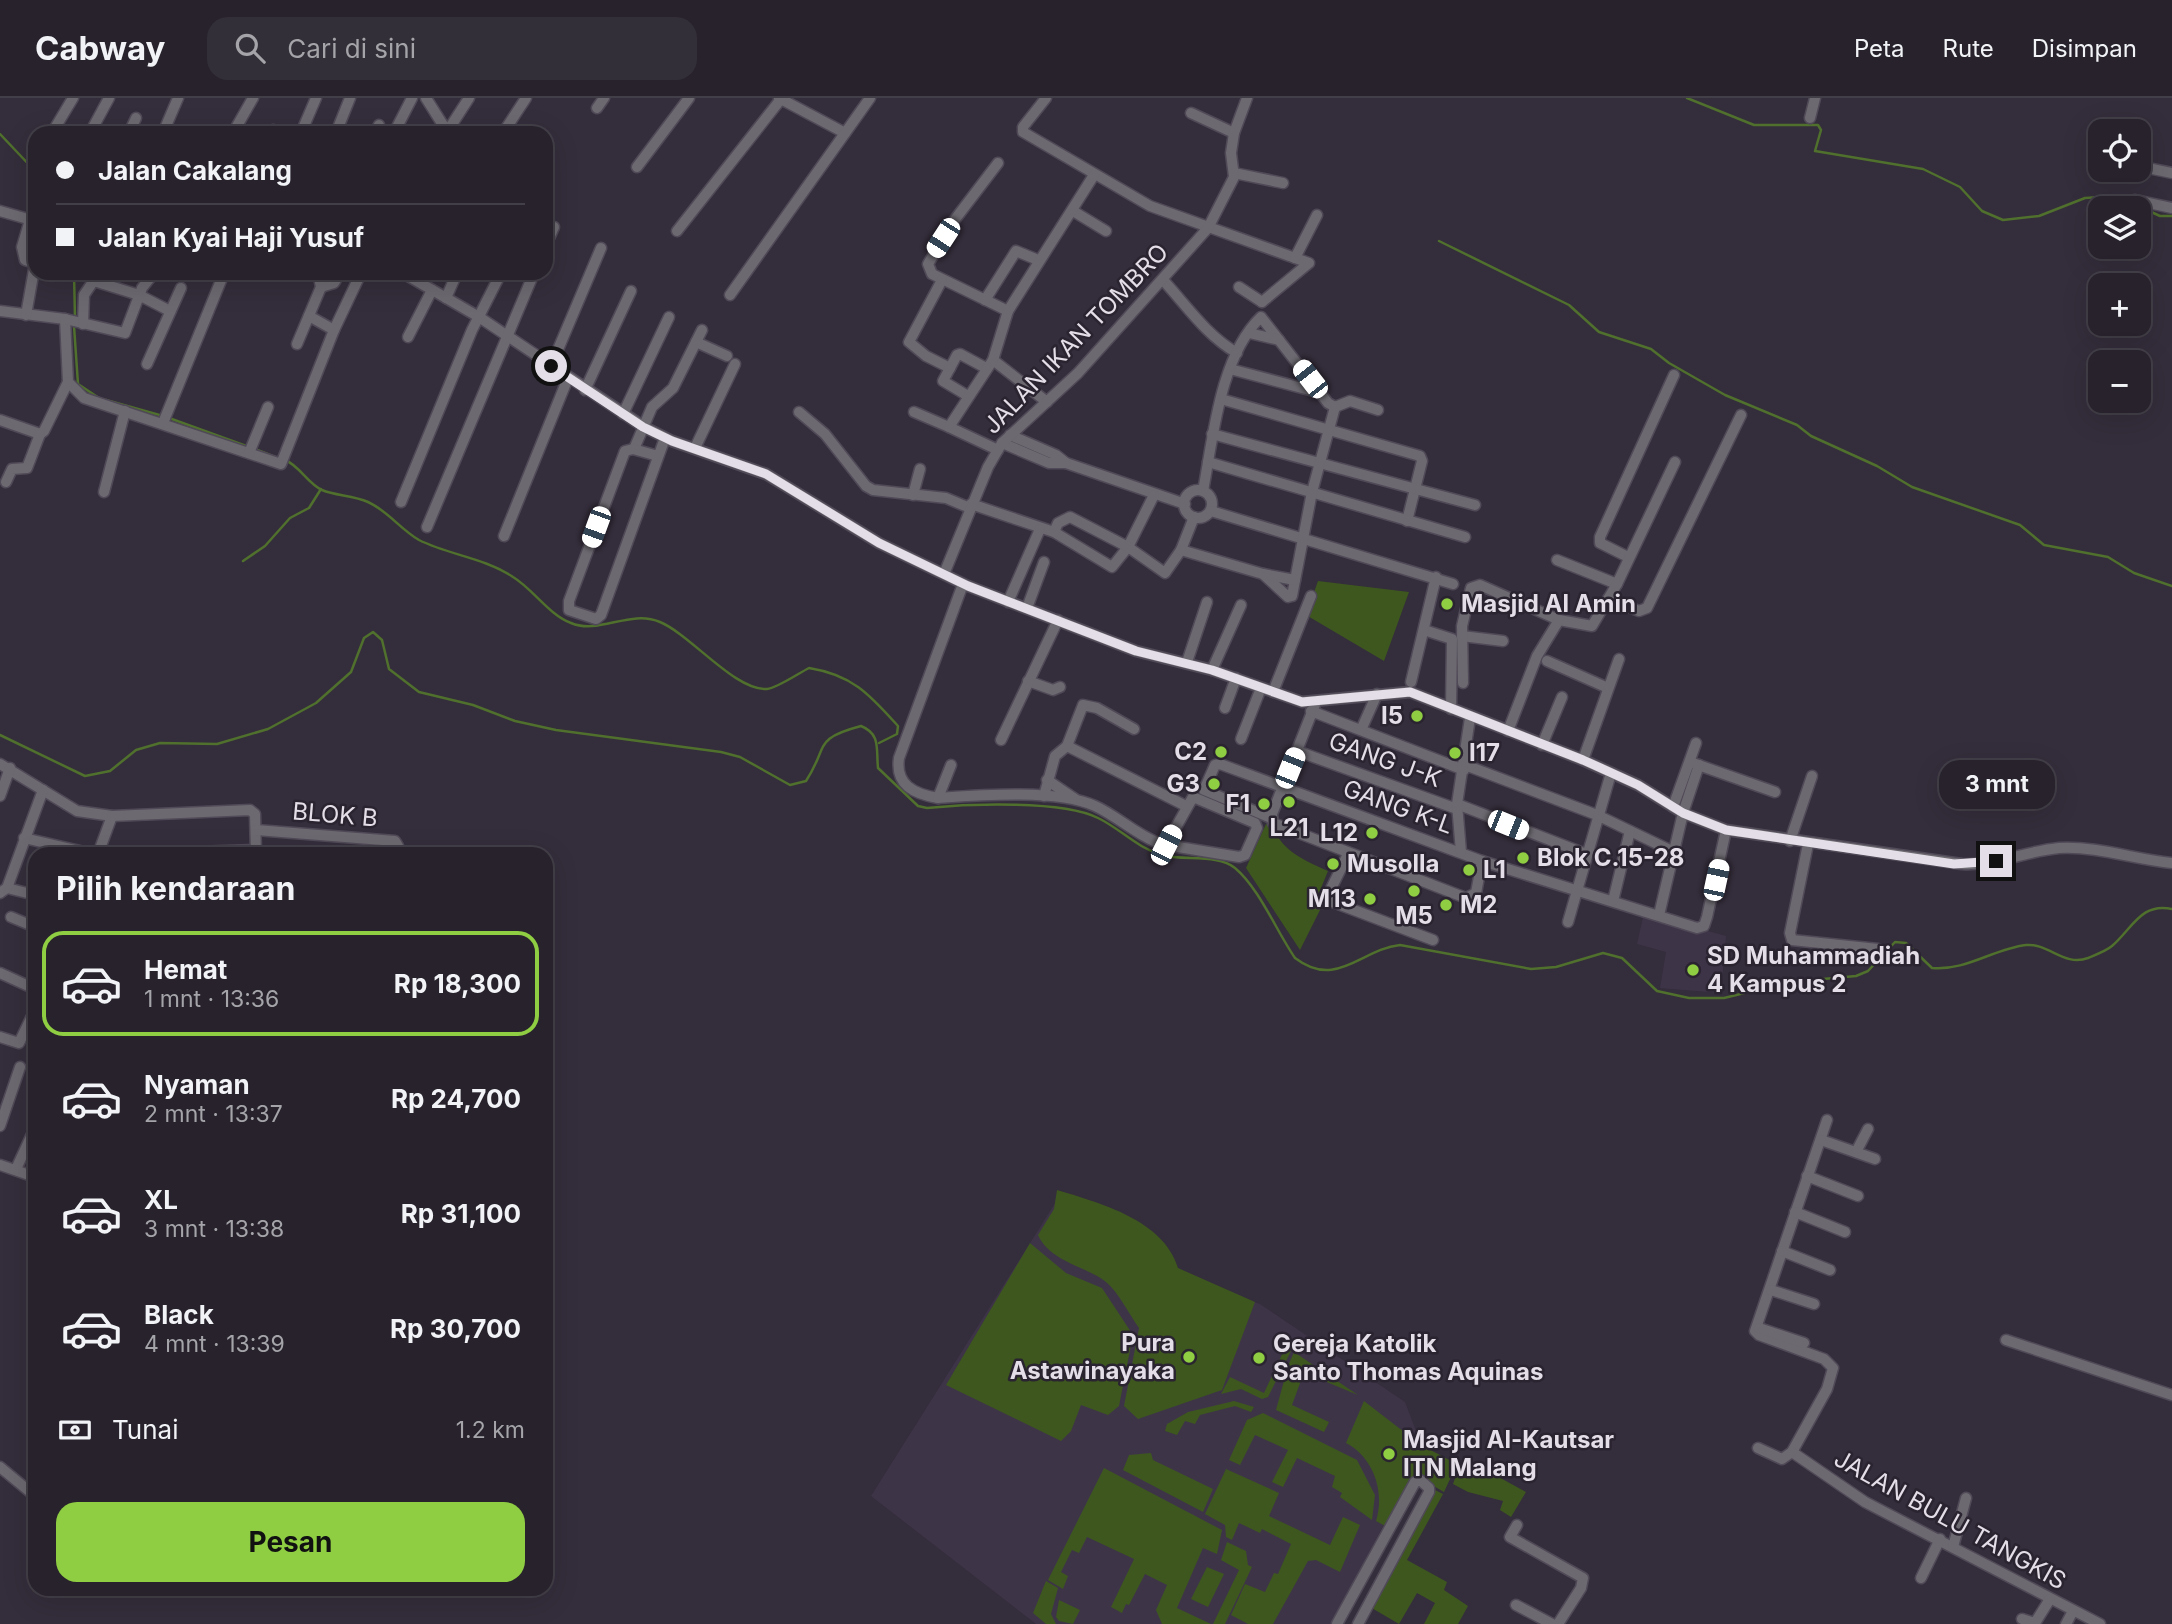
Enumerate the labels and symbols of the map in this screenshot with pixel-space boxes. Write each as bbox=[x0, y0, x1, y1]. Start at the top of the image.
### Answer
car bbox=[923, 215, 964, 261]
street label: JALAN IKAN TOMBRO bbox=[977, 238, 1174, 440]
route start bbox=[535, 350, 567, 382]
car bbox=[1289, 356, 1332, 402]
car bbox=[579, 504, 614, 550]
place label: Masjid Al Amin bbox=[1461, 589, 1636, 618]
marker: Masjid Al Amin bbox=[1439, 596, 1455, 612]
place label: I5 bbox=[1381, 701, 1403, 730]
marker: I5 bbox=[1409, 708, 1425, 724]
street label: GANG J-K bbox=[1325, 726, 1445, 793]
place label: C2 bbox=[1174, 737, 1207, 766]
place label: I17 bbox=[1469, 738, 1500, 767]
marker: C2 bbox=[1213, 744, 1229, 760]
car bbox=[1273, 745, 1308, 791]
marker: I17 bbox=[1447, 745, 1463, 761]
callout: 3 mnt bbox=[1938, 760, 2054, 808]
place label: G3 bbox=[1166, 769, 1200, 798]
street label: GANG K-L bbox=[1339, 773, 1457, 840]
marker: G3 bbox=[1206, 776, 1222, 792]
place label: F1 bbox=[1226, 789, 1250, 818]
marker: L21 bbox=[1281, 794, 1297, 810]
street label: BLOK B bbox=[291, 796, 379, 833]
marker: F1 bbox=[1256, 796, 1272, 812]
car bbox=[1485, 807, 1532, 843]
place label: L21 bbox=[1269, 813, 1309, 842]
place label: L12 bbox=[1320, 818, 1358, 847]
car bbox=[1148, 822, 1185, 868]
marker: L12 bbox=[1364, 825, 1380, 841]
place label: Blok C.15-28 bbox=[1537, 843, 1684, 872]
route end bbox=[1980, 845, 2012, 877]
place label: Musolla bbox=[1347, 849, 1439, 878]
marker: Blok C.15-28 bbox=[1515, 850, 1531, 866]
place label: L1 bbox=[1483, 855, 1506, 884]
marker: Musolla bbox=[1325, 856, 1341, 872]
car bbox=[1702, 857, 1731, 903]
marker: L1 bbox=[1461, 862, 1477, 878]
marker: M5 bbox=[1406, 883, 1422, 899]
place label: M13 bbox=[1308, 884, 1356, 913]
place label: M2 bbox=[1460, 890, 1497, 919]
marker: M13 bbox=[1362, 891, 1378, 907]
marker: M2 bbox=[1438, 897, 1454, 913]
place label: M5 bbox=[1395, 901, 1433, 930]
place label: SD Muhammadiah 4 Kampus 2 bbox=[1707, 941, 1920, 998]
marker: SD Muhammadiah 4 Kampus 2 bbox=[1685, 962, 1701, 978]
place label: Pura Astawinayaka bbox=[1010, 1328, 1175, 1385]
place label: Gereja Katolik Santo Thomas Aquinas bbox=[1273, 1329, 1543, 1386]
marker: Pura Astawinayaka bbox=[1181, 1349, 1197, 1365]
marker: Gereja Katolik Santo Thomas Aquinas bbox=[1251, 1350, 1267, 1366]
place label: Masjid Al-Kautsar ITN Malang bbox=[1403, 1425, 1614, 1482]
street label: JALAN BULU TANGKIS bbox=[1829, 1444, 2071, 1595]
marker: Masjid Al-Kautsar ITN Malang bbox=[1381, 1446, 1397, 1462]

